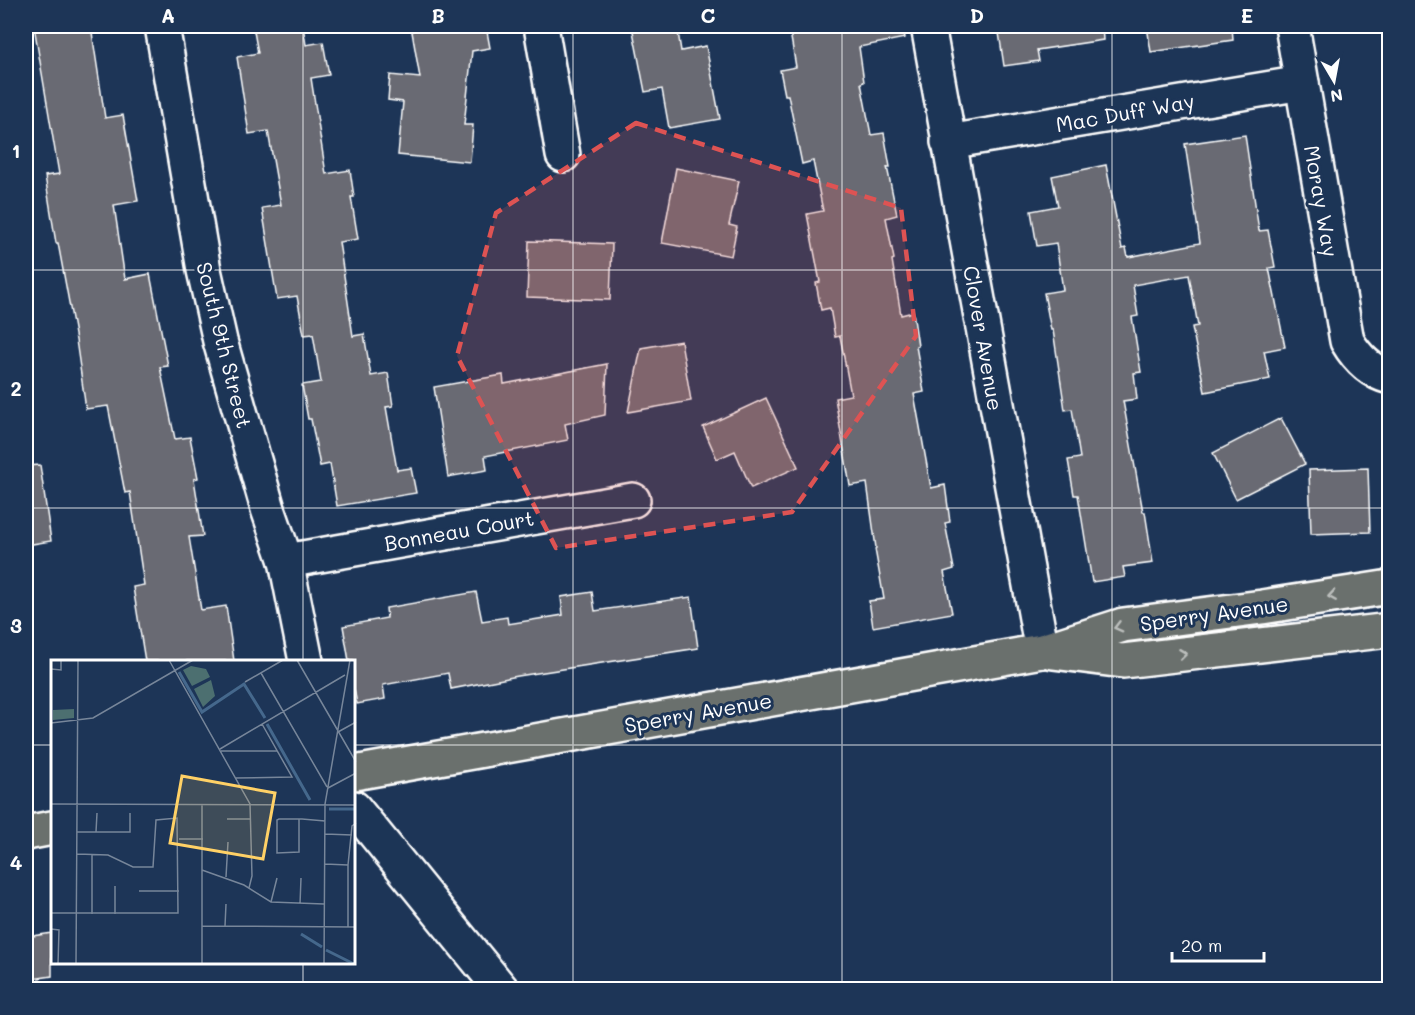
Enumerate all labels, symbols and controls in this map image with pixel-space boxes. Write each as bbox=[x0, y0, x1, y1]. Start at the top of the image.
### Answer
text: A bbox=[161, 2, 175, 28]
text: B bbox=[431, 2, 445, 28]
text: C bbox=[701, 2, 716, 28]
text: D bbox=[970, 2, 984, 28]
text: E bbox=[1241, 2, 1253, 28]
north arrow bbox=[1304, 51, 1364, 111]
text: N bbox=[1329, 85, 1345, 108]
street label: Mac Duff Way bbox=[1054, 87, 1196, 137]
text: 1 bbox=[12, 137, 20, 163]
street label: Moray Way bbox=[1299, 143, 1345, 259]
street label: South 9th Street bbox=[191, 259, 259, 431]
street label: Clover Avenue bbox=[958, 263, 1010, 413]
text: 2 bbox=[10, 375, 22, 401]
street label: Bonneau Court bbox=[382, 504, 536, 556]
street label: Sperry Avenue bbox=[1138, 589, 1290, 637]
one-way arrow bbox=[1327, 589, 1337, 602]
text: 3 bbox=[10, 612, 22, 638]
one-way arrow bbox=[1113, 620, 1124, 632]
one-way arrow bbox=[1179, 648, 1188, 661]
inset map bbox=[51, 660, 356, 964]
street label: Sperry Avenue bbox=[622, 686, 774, 738]
text: 4 bbox=[10, 849, 23, 875]
scale bar bbox=[1172, 925, 1264, 963]
text: 20 m bbox=[1181, 933, 1222, 957]

